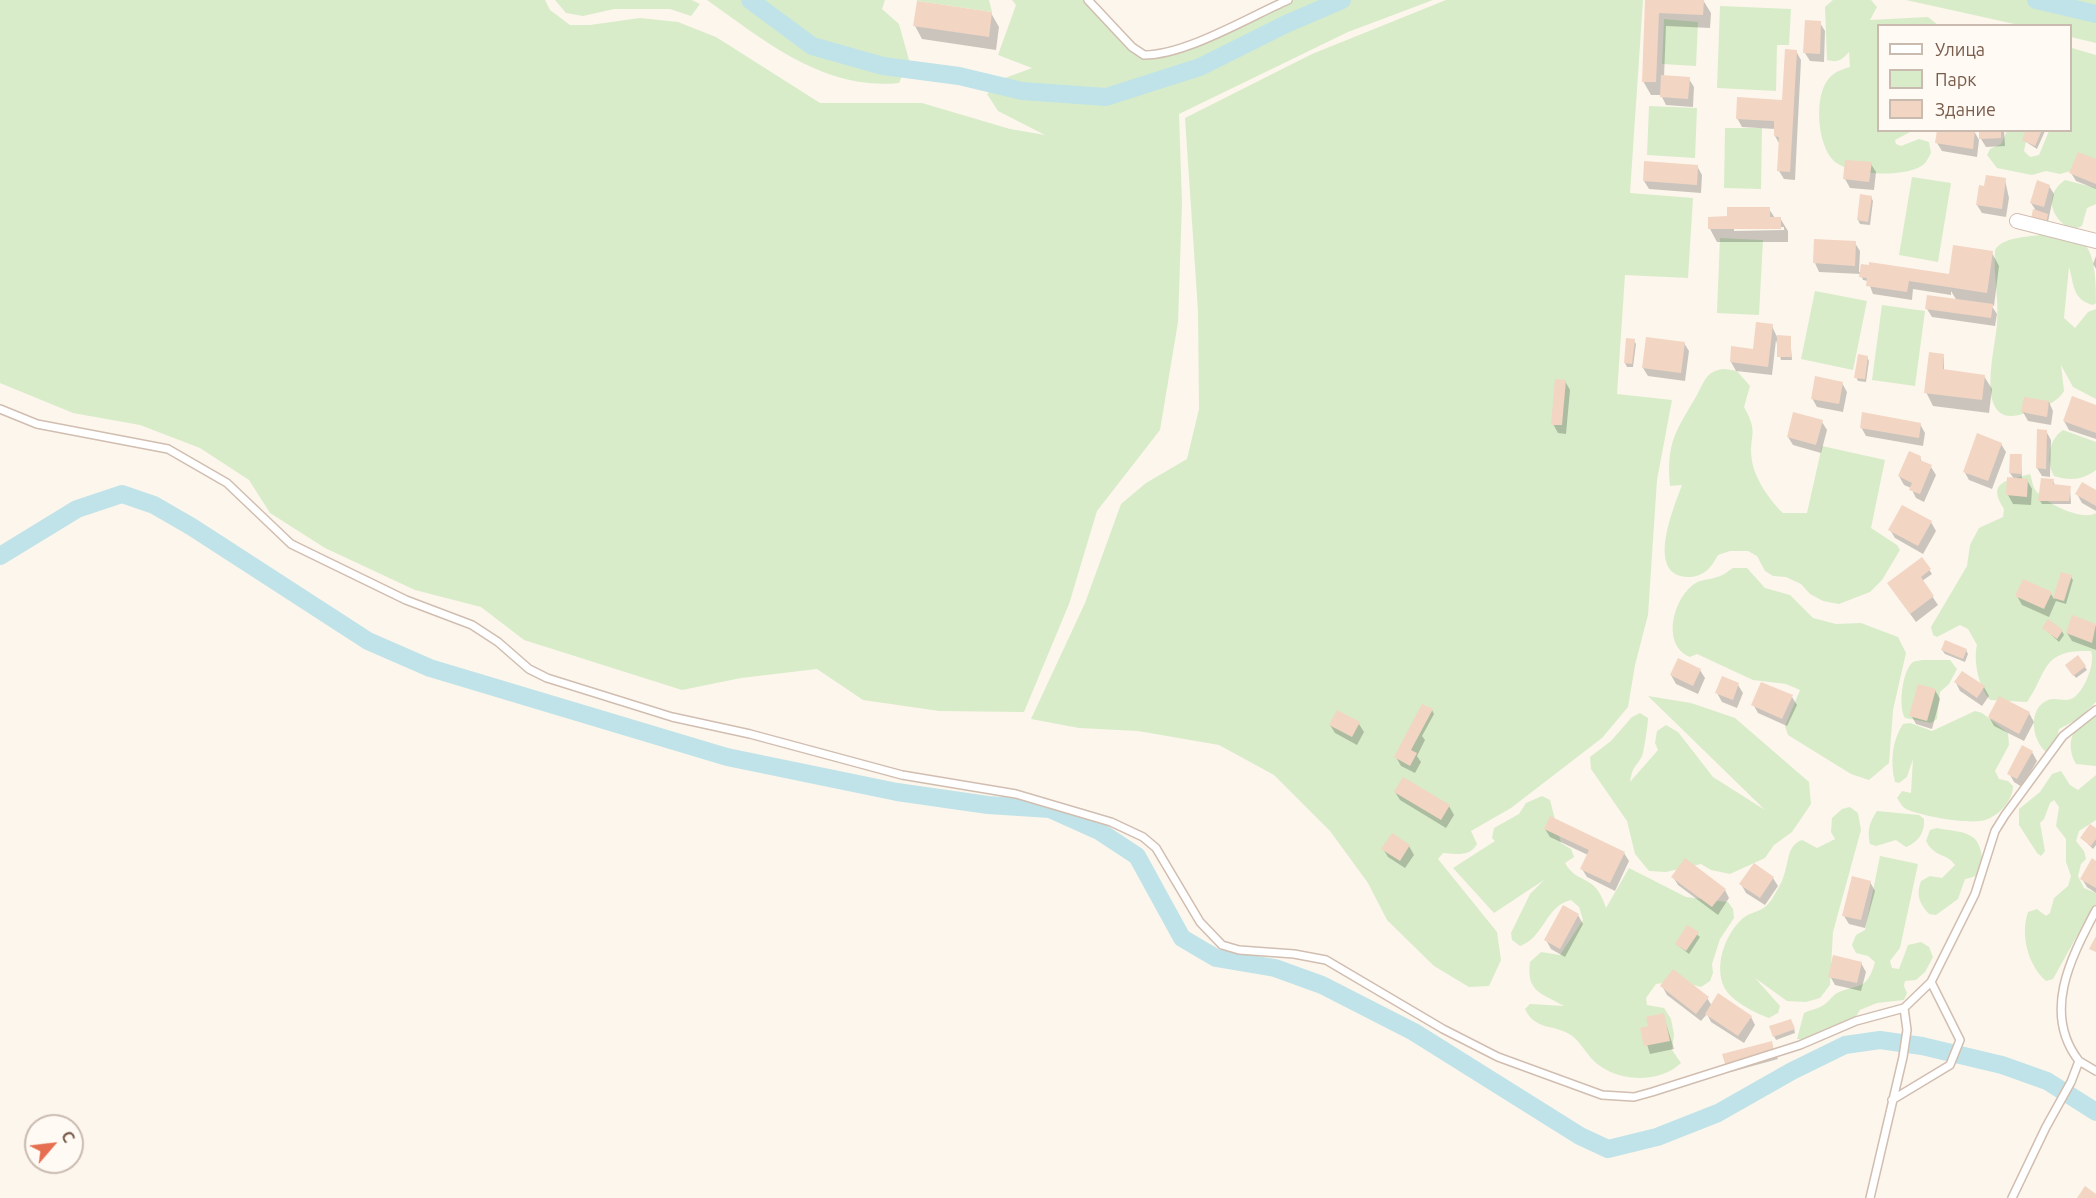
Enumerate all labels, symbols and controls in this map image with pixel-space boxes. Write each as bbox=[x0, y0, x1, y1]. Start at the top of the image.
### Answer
legend bbox=[1877, 24, 2072, 132]
text: Улица bbox=[1935, 39, 1985, 59]
text: Парк bbox=[1935, 69, 1976, 89]
text: Здание bbox=[1935, 99, 1996, 119]
north arrow bbox=[24, 1114, 84, 1174]
text: С bbox=[58, 1128, 78, 1145]

